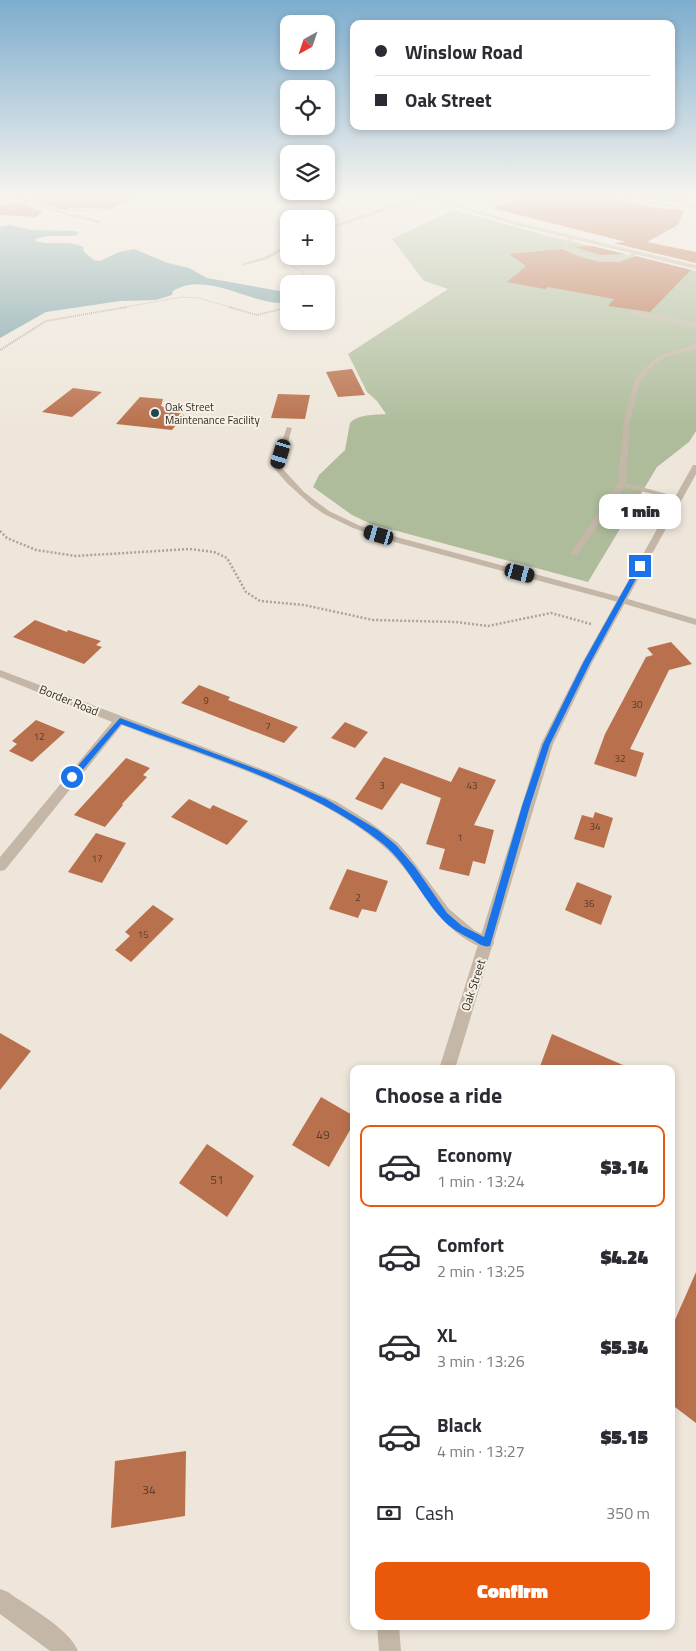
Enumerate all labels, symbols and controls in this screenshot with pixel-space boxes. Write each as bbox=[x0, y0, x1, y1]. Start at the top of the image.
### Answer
north arrow bbox=[280, 15, 335, 70]
map controls bbox=[280, 15, 335, 330]
text: Winslow Road bbox=[405, 37, 523, 66]
button: locate bbox=[280, 80, 335, 135]
text: Oak Street bbox=[405, 85, 492, 114]
button: layers bbox=[280, 145, 335, 200]
button: + bbox=[280, 210, 335, 265]
button: − bbox=[280, 275, 335, 330]
place label: Oak Street Maintenance Facility bbox=[165, 399, 260, 428]
marker: Oak Street Maintenance Facility bbox=[149, 407, 161, 419]
car bbox=[269, 437, 292, 471]
callout: 1 min bbox=[599, 494, 681, 528]
text: 1 min bbox=[620, 499, 660, 523]
car bbox=[362, 524, 395, 546]
route end bbox=[629, 555, 651, 577]
car bbox=[503, 562, 536, 584]
street label: Border Road bbox=[36, 679, 102, 721]
house number: 9 bbox=[203, 693, 209, 708]
house number: 30 bbox=[631, 697, 643, 712]
house number: 7 bbox=[265, 719, 271, 734]
house number: 12 bbox=[33, 729, 45, 744]
house number: 32 bbox=[614, 751, 626, 766]
route start bbox=[61, 766, 83, 788]
house number: 3 bbox=[379, 778, 385, 793]
house number: 43 bbox=[466, 778, 478, 793]
house number: 34 bbox=[589, 819, 601, 834]
house number: 1 bbox=[457, 830, 463, 845]
house number: 17 bbox=[91, 851, 103, 866]
house number: 2 bbox=[355, 890, 361, 905]
house number: 36 bbox=[583, 896, 595, 911]
house number: 15 bbox=[137, 927, 149, 942]
street label: Oak Street bbox=[456, 956, 491, 1013]
text: Choose a ride bbox=[375, 1078, 502, 1112]
house number: 49 bbox=[316, 1125, 330, 1144]
text: Economy bbox=[437, 1140, 512, 1169]
icon: car bbox=[377, 1144, 422, 1189]
text: $3.14 bbox=[601, 1152, 648, 1181]
text: 1 min · 13:24 bbox=[437, 1169, 525, 1193]
house number: 51 bbox=[210, 1170, 224, 1189]
text: Comfort bbox=[437, 1230, 504, 1259]
icon: car bbox=[377, 1234, 422, 1279]
text: $4.24 bbox=[601, 1242, 648, 1271]
text: 2 min · 13:25 bbox=[437, 1259, 525, 1283]
text: XL bbox=[437, 1320, 457, 1349]
icon: car bbox=[377, 1324, 422, 1369]
text: $5.34 bbox=[601, 1332, 648, 1361]
text: 3 min · 13:26 bbox=[437, 1349, 525, 1373]
text: Black bbox=[437, 1410, 482, 1439]
icon: car bbox=[377, 1414, 422, 1459]
text: $5.15 bbox=[601, 1422, 648, 1451]
text: 4 min · 13:27 bbox=[437, 1439, 525, 1463]
house number: 34 bbox=[142, 1480, 156, 1499]
text: Cash bbox=[415, 1498, 454, 1527]
icon: cash bbox=[375, 1499, 403, 1527]
text: 350 m bbox=[606, 1501, 650, 1525]
button: Confirm bbox=[375, 1562, 650, 1620]

